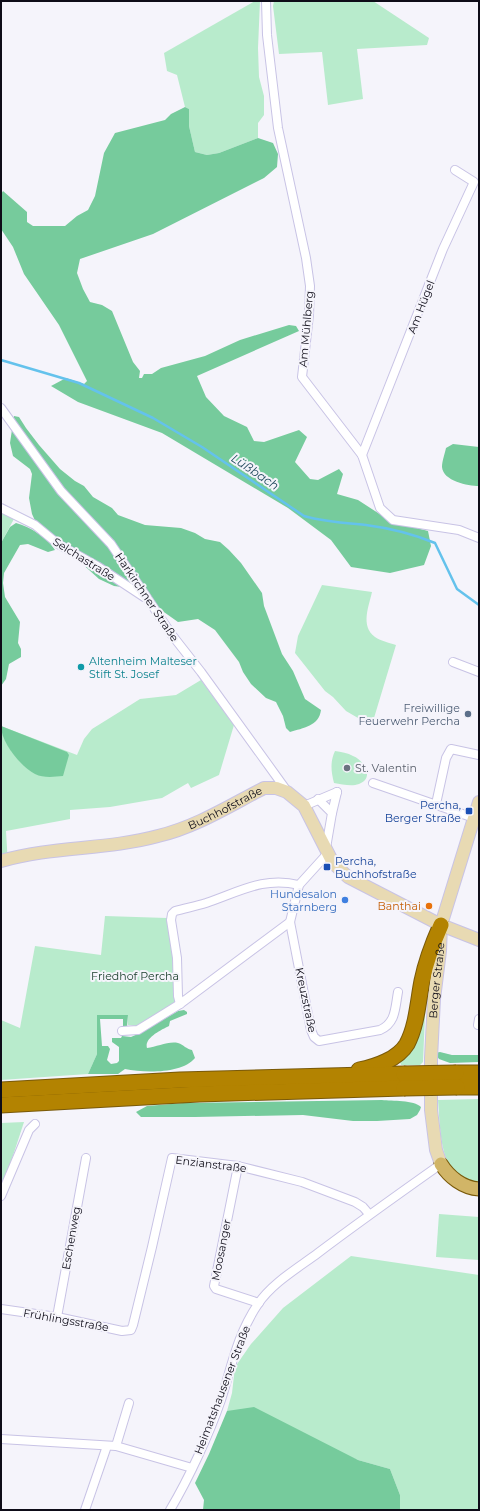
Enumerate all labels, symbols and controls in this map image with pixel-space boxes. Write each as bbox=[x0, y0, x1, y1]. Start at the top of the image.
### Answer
street label: Am Hügel bbox=[404, 278, 438, 336]
street label: Am Mühlberg bbox=[296, 290, 316, 368]
water label: Lüßbach bbox=[229, 450, 282, 493]
street label: Selchastraße bbox=[50, 534, 118, 584]
street label: Harkirchner Straße bbox=[112, 550, 182, 644]
place label: Altenheim Malteser Stift St. Josef bbox=[89, 654, 197, 681]
marker: Altenheim Malteser Stift St. Josef bbox=[76, 662, 86, 672]
place label: Freiwillige Feuerwehr Percha bbox=[358, 701, 460, 728]
marker: Freiwillige Feuerwehr Percha bbox=[463, 709, 473, 719]
place label: St. Valentin bbox=[355, 761, 417, 775]
marker: St. Valentin bbox=[342, 763, 352, 773]
street label: Buchhofstraße bbox=[186, 783, 265, 833]
place label: Percha, Berger Straße bbox=[385, 798, 461, 825]
marker: Percha, Berger Straße bbox=[464, 806, 474, 816]
place label: Percha, Buchhofstraße bbox=[335, 854, 417, 881]
marker: Percha, Buchhofstraße bbox=[322, 862, 332, 872]
place label: Hundesalon Starnberg bbox=[270, 887, 337, 914]
marker: Hundesalon Starnberg bbox=[340, 895, 350, 905]
place label: Banthai bbox=[377, 899, 421, 913]
marker: Banthai bbox=[424, 901, 434, 911]
street label: Berger Straße bbox=[426, 942, 447, 1019]
street label: Kreuzstraße bbox=[292, 966, 320, 1034]
park label: Friedhof Percha bbox=[91, 969, 179, 983]
street label: Enzianstraße bbox=[175, 1153, 248, 1175]
street label: Eschenweg bbox=[59, 1205, 83, 1271]
street label: Moosanger bbox=[208, 1218, 234, 1282]
street label: Frühlingsstraße bbox=[22, 1306, 110, 1334]
street label: Heimatshausener Straße bbox=[191, 1323, 253, 1456]

